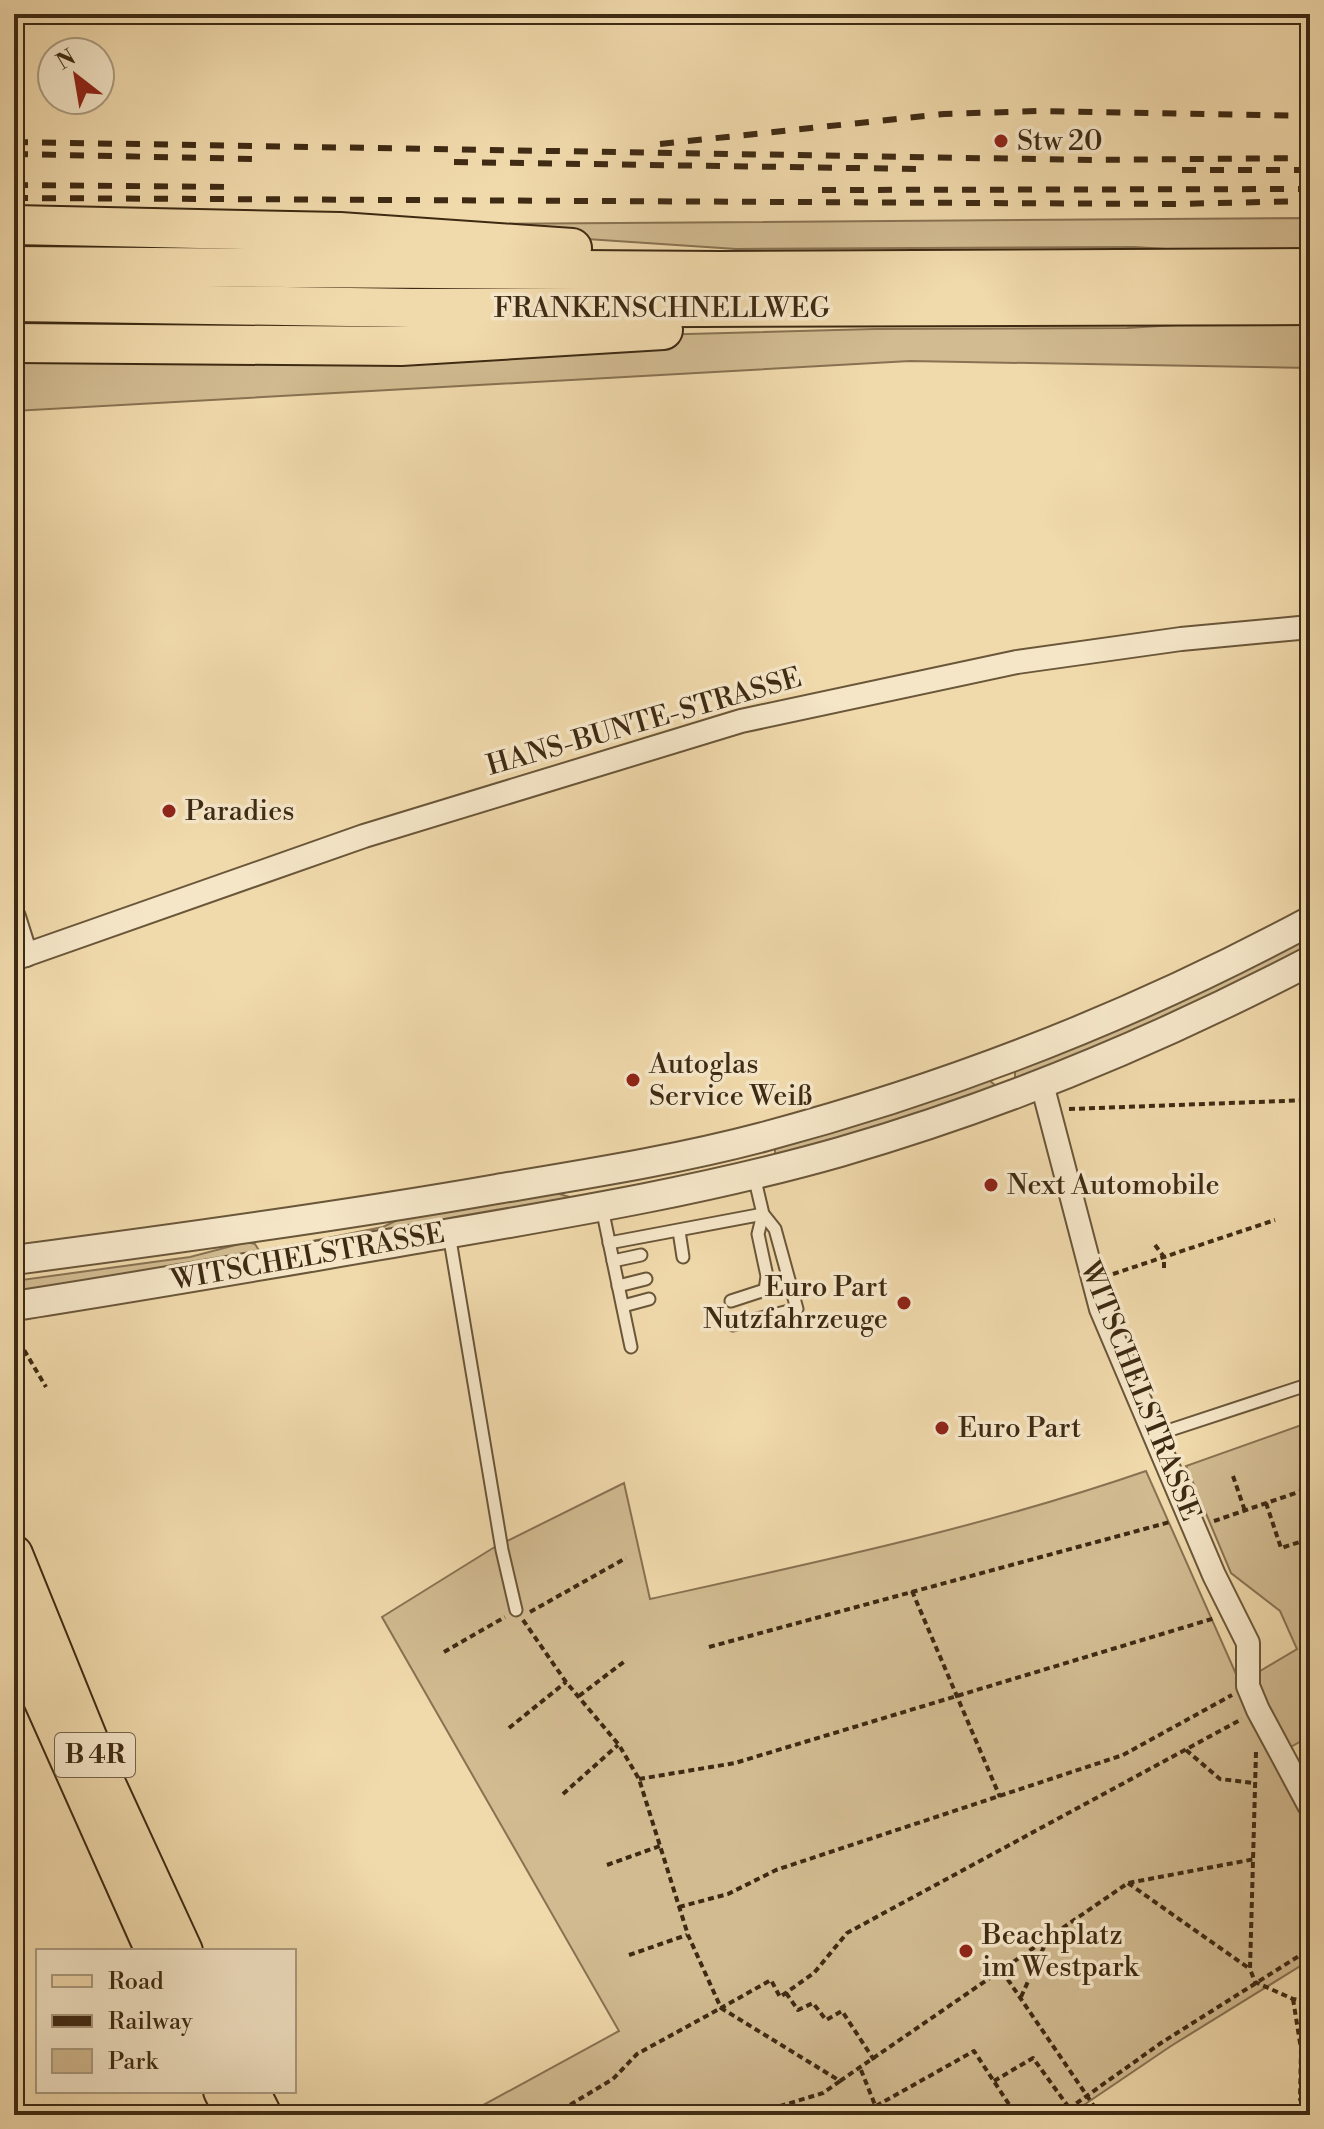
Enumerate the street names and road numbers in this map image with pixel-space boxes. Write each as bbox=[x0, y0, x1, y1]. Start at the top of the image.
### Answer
street label: FRANKENSCHNELLWEG bbox=[494, 291, 831, 326]
street label: HANS-BUNTE-STRASSE bbox=[482, 660, 806, 784]
street label: WITSCHELSTRASSE bbox=[168, 1216, 447, 1298]
street label: WITSCHELSTRASSE bbox=[1072, 1255, 1208, 1526]
road number: B 4R bbox=[55, 1733, 135, 1777]

